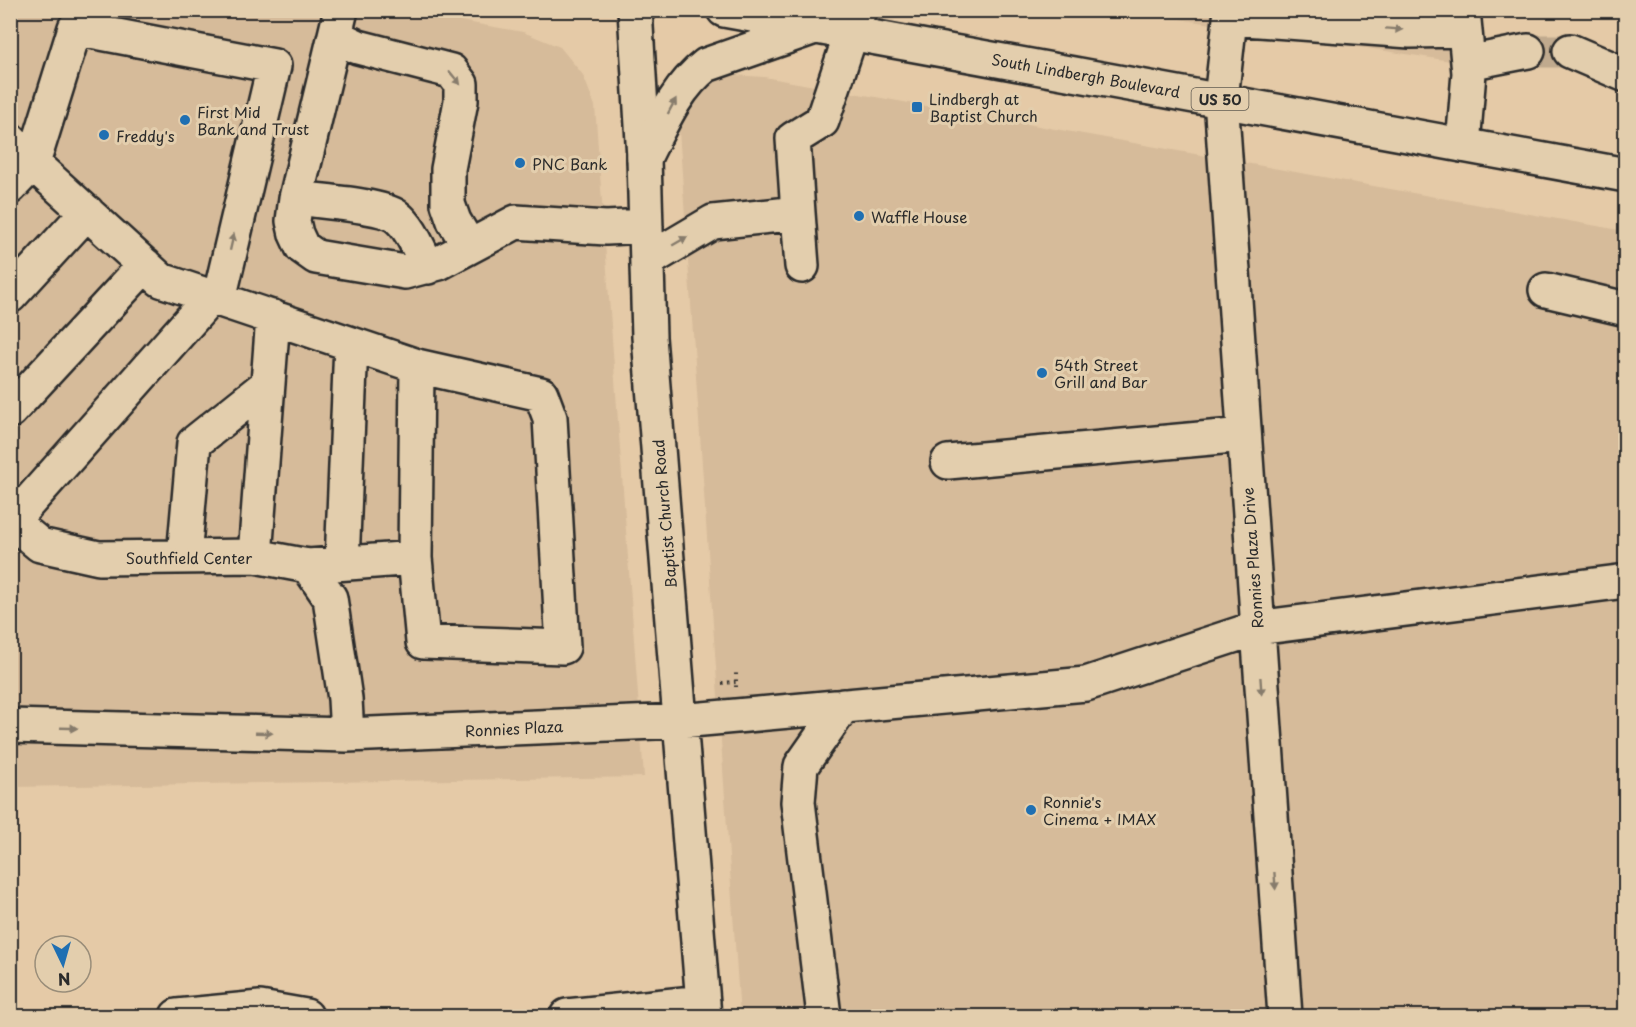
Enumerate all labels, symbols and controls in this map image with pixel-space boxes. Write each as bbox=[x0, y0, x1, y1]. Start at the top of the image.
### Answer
one-way arrow bbox=[1385, 25, 1404, 34]
street label: South Lindbergh Boulevard bbox=[990, 47, 1182, 103]
one-way arrow bbox=[448, 70, 461, 86]
place label: Lindbergh at Baptist Church bbox=[929, 87, 1038, 127]
road number: US 50 bbox=[1192, 88, 1248, 110]
one-way arrow bbox=[667, 97, 677, 114]
place label: First Mid Bank and Trust bbox=[197, 100, 309, 140]
marker: Lindbergh at Baptist Church bbox=[910, 100, 924, 114]
marker: First Mid Bank and Trust bbox=[178, 113, 192, 127]
place label: Freddy's bbox=[116, 124, 175, 147]
marker: Freddy's bbox=[97, 128, 111, 142]
place label: PNC Bank bbox=[532, 152, 607, 175]
marker: PNC Bank bbox=[513, 156, 527, 170]
place label: Waffle House bbox=[871, 205, 967, 228]
marker: Waffle House bbox=[852, 209, 866, 223]
one-way arrow bbox=[228, 233, 238, 251]
one-way arrow bbox=[672, 236, 688, 247]
place label: 54th Street Grill and Bar bbox=[1054, 353, 1147, 393]
marker: 54th Street Grill and Bar bbox=[1035, 366, 1049, 380]
street label: Baptist Church Road bbox=[646, 438, 682, 590]
street label: Ronnies Plaza Drive bbox=[1236, 487, 1268, 629]
street label: Southfield Center bbox=[126, 546, 252, 569]
one-way arrow bbox=[1256, 677, 1266, 696]
street label: Ronnies Plaza bbox=[464, 714, 564, 742]
one-way arrow bbox=[59, 723, 78, 732]
one-way arrow bbox=[254, 728, 273, 738]
place label: Ronnie's Cinema + IMAX bbox=[1043, 790, 1157, 830]
marker: Ronnie's Cinema + IMAX bbox=[1024, 803, 1038, 817]
one-way arrow bbox=[1270, 871, 1280, 890]
north arrow bbox=[33, 934, 93, 994]
text: N bbox=[57, 967, 72, 992]

